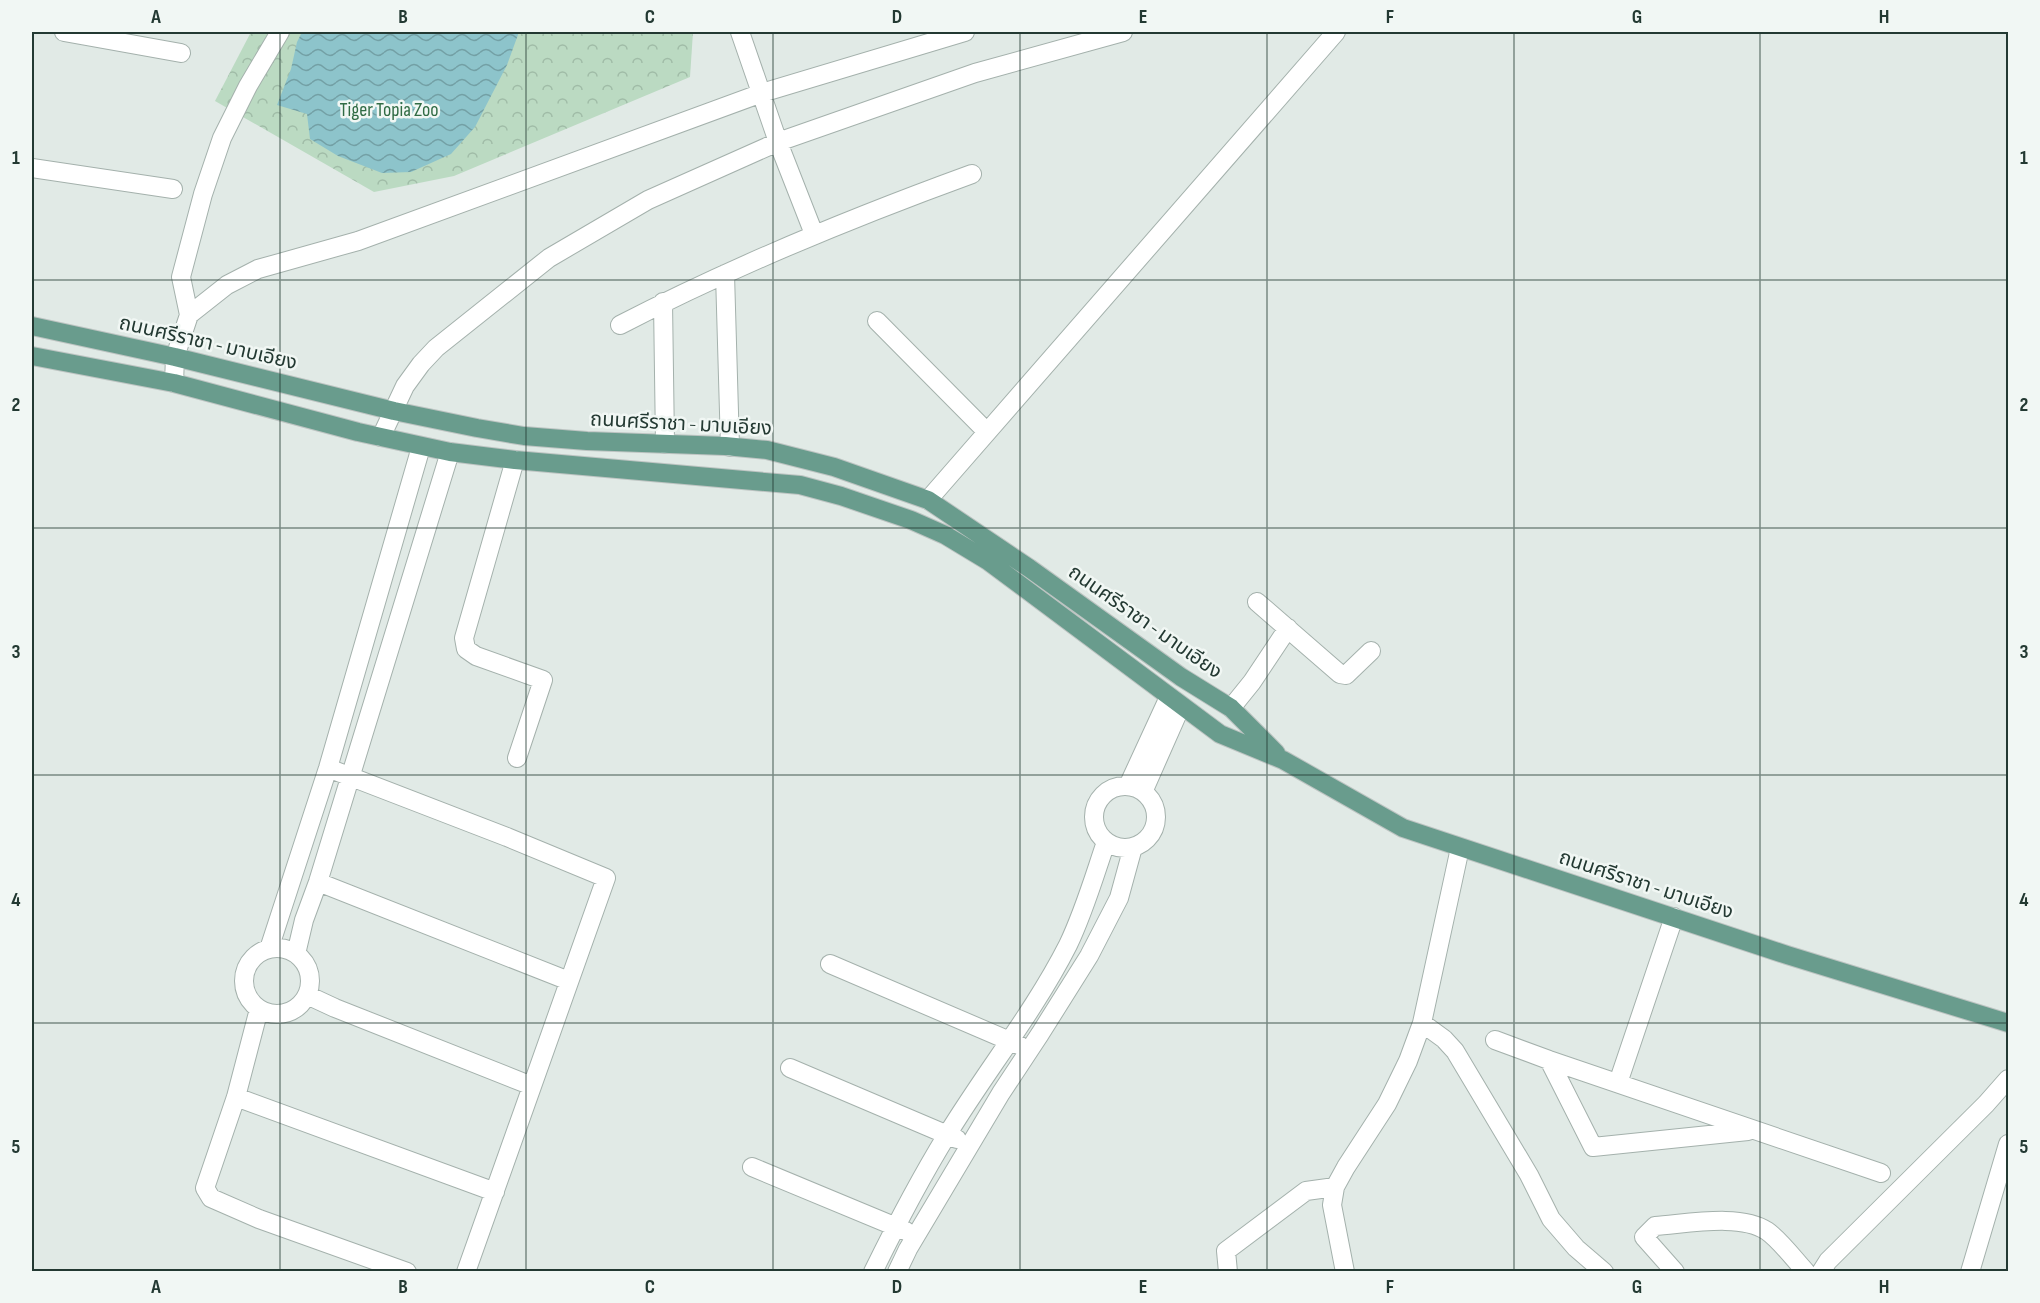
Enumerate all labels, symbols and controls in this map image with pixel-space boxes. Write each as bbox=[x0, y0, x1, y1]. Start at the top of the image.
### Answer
text: A bbox=[150, 5, 161, 29]
text: B bbox=[398, 5, 408, 29]
text: C bbox=[645, 5, 655, 29]
text: D bbox=[892, 5, 902, 29]
text: E bbox=[1139, 5, 1147, 29]
text: F bbox=[1386, 5, 1394, 29]
text: G bbox=[1632, 5, 1642, 29]
text: H bbox=[1879, 5, 1889, 29]
park label: Tiger Topia Zoo bbox=[339, 98, 439, 122]
text: 1 bbox=[12, 146, 20, 170]
text: 1 bbox=[2020, 146, 2028, 170]
street label: ถนนศรีราชา - มาบเอียง bbox=[117, 311, 299, 375]
text: 2 bbox=[12, 393, 20, 417]
text: 2 bbox=[2020, 393, 2028, 417]
street label: ถนนศรีราชา - มาบเอียง bbox=[590, 407, 772, 441]
street label: ถนนศรีราชา - มาบเอียง bbox=[1064, 560, 1226, 684]
text: 3 bbox=[12, 640, 21, 664]
text: 3 bbox=[2020, 640, 2029, 664]
street label: ถนนศรีราชา - มาบเอียง bbox=[1556, 845, 1736, 925]
text: 4 bbox=[11, 888, 21, 912]
text: 4 bbox=[2019, 888, 2029, 912]
text: 5 bbox=[12, 1135, 21, 1159]
text: 5 bbox=[2020, 1135, 2029, 1159]
text: A bbox=[150, 1275, 161, 1299]
text: B bbox=[398, 1275, 408, 1299]
text: C bbox=[645, 1275, 655, 1299]
text: D bbox=[892, 1275, 902, 1299]
text: E bbox=[1139, 1275, 1147, 1299]
text: F bbox=[1386, 1275, 1394, 1299]
text: G bbox=[1632, 1275, 1642, 1299]
text: H bbox=[1879, 1275, 1889, 1299]

